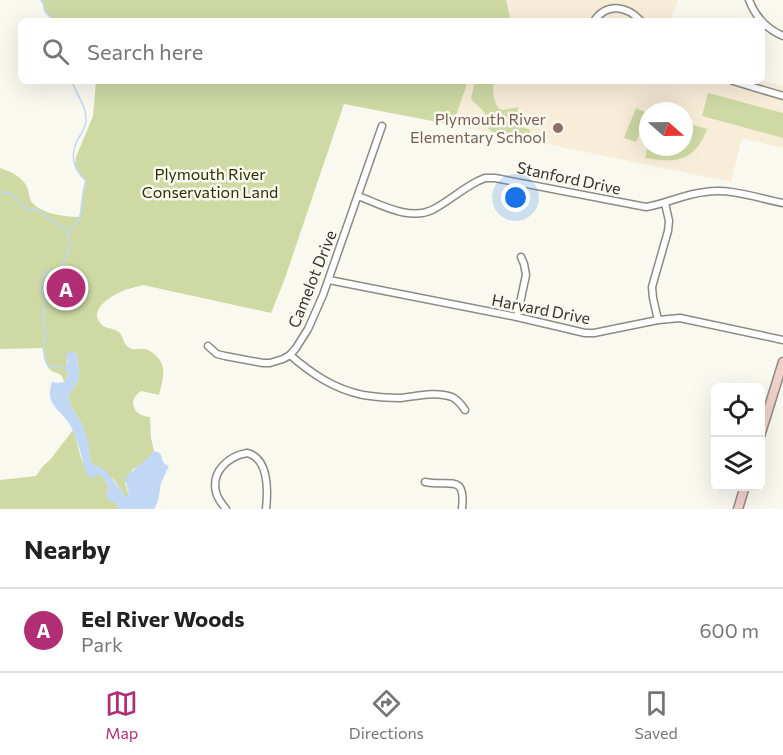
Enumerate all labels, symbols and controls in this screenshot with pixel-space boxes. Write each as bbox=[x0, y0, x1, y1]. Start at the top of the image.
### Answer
search box bbox=[18, 18, 765, 84]
icon: search bbox=[39, 35, 72, 68]
text: Search here bbox=[87, 38, 203, 65]
north arrow bbox=[639, 102, 693, 156]
place label: Plymouth River Elementary School bbox=[410, 109, 547, 146]
marker: Plymouth River Elementary School bbox=[551, 121, 565, 135]
street label: Stanford Drive bbox=[515, 157, 623, 198]
park label: Plymouth River Conservation Land bbox=[142, 164, 278, 201]
your location bbox=[501, 183, 530, 212]
street label: Camelot Drive bbox=[283, 227, 340, 330]
pin: A bbox=[46, 266, 86, 310]
street label: Harvard Drive bbox=[490, 290, 592, 327]
map controls bbox=[711, 383, 765, 491]
button: locate bbox=[711, 383, 765, 437]
button: layers bbox=[711, 437, 765, 491]
text: Nearby bbox=[24, 533, 111, 564]
text: Eel River Woods bbox=[81, 605, 245, 632]
text: A bbox=[36, 618, 51, 642]
text: 600 m bbox=[699, 618, 759, 642]
text: Park bbox=[81, 632, 123, 656]
tab: Map bbox=[105, 687, 138, 742]
tab: Directions bbox=[349, 687, 424, 742]
tab: Saved bbox=[634, 687, 678, 742]

